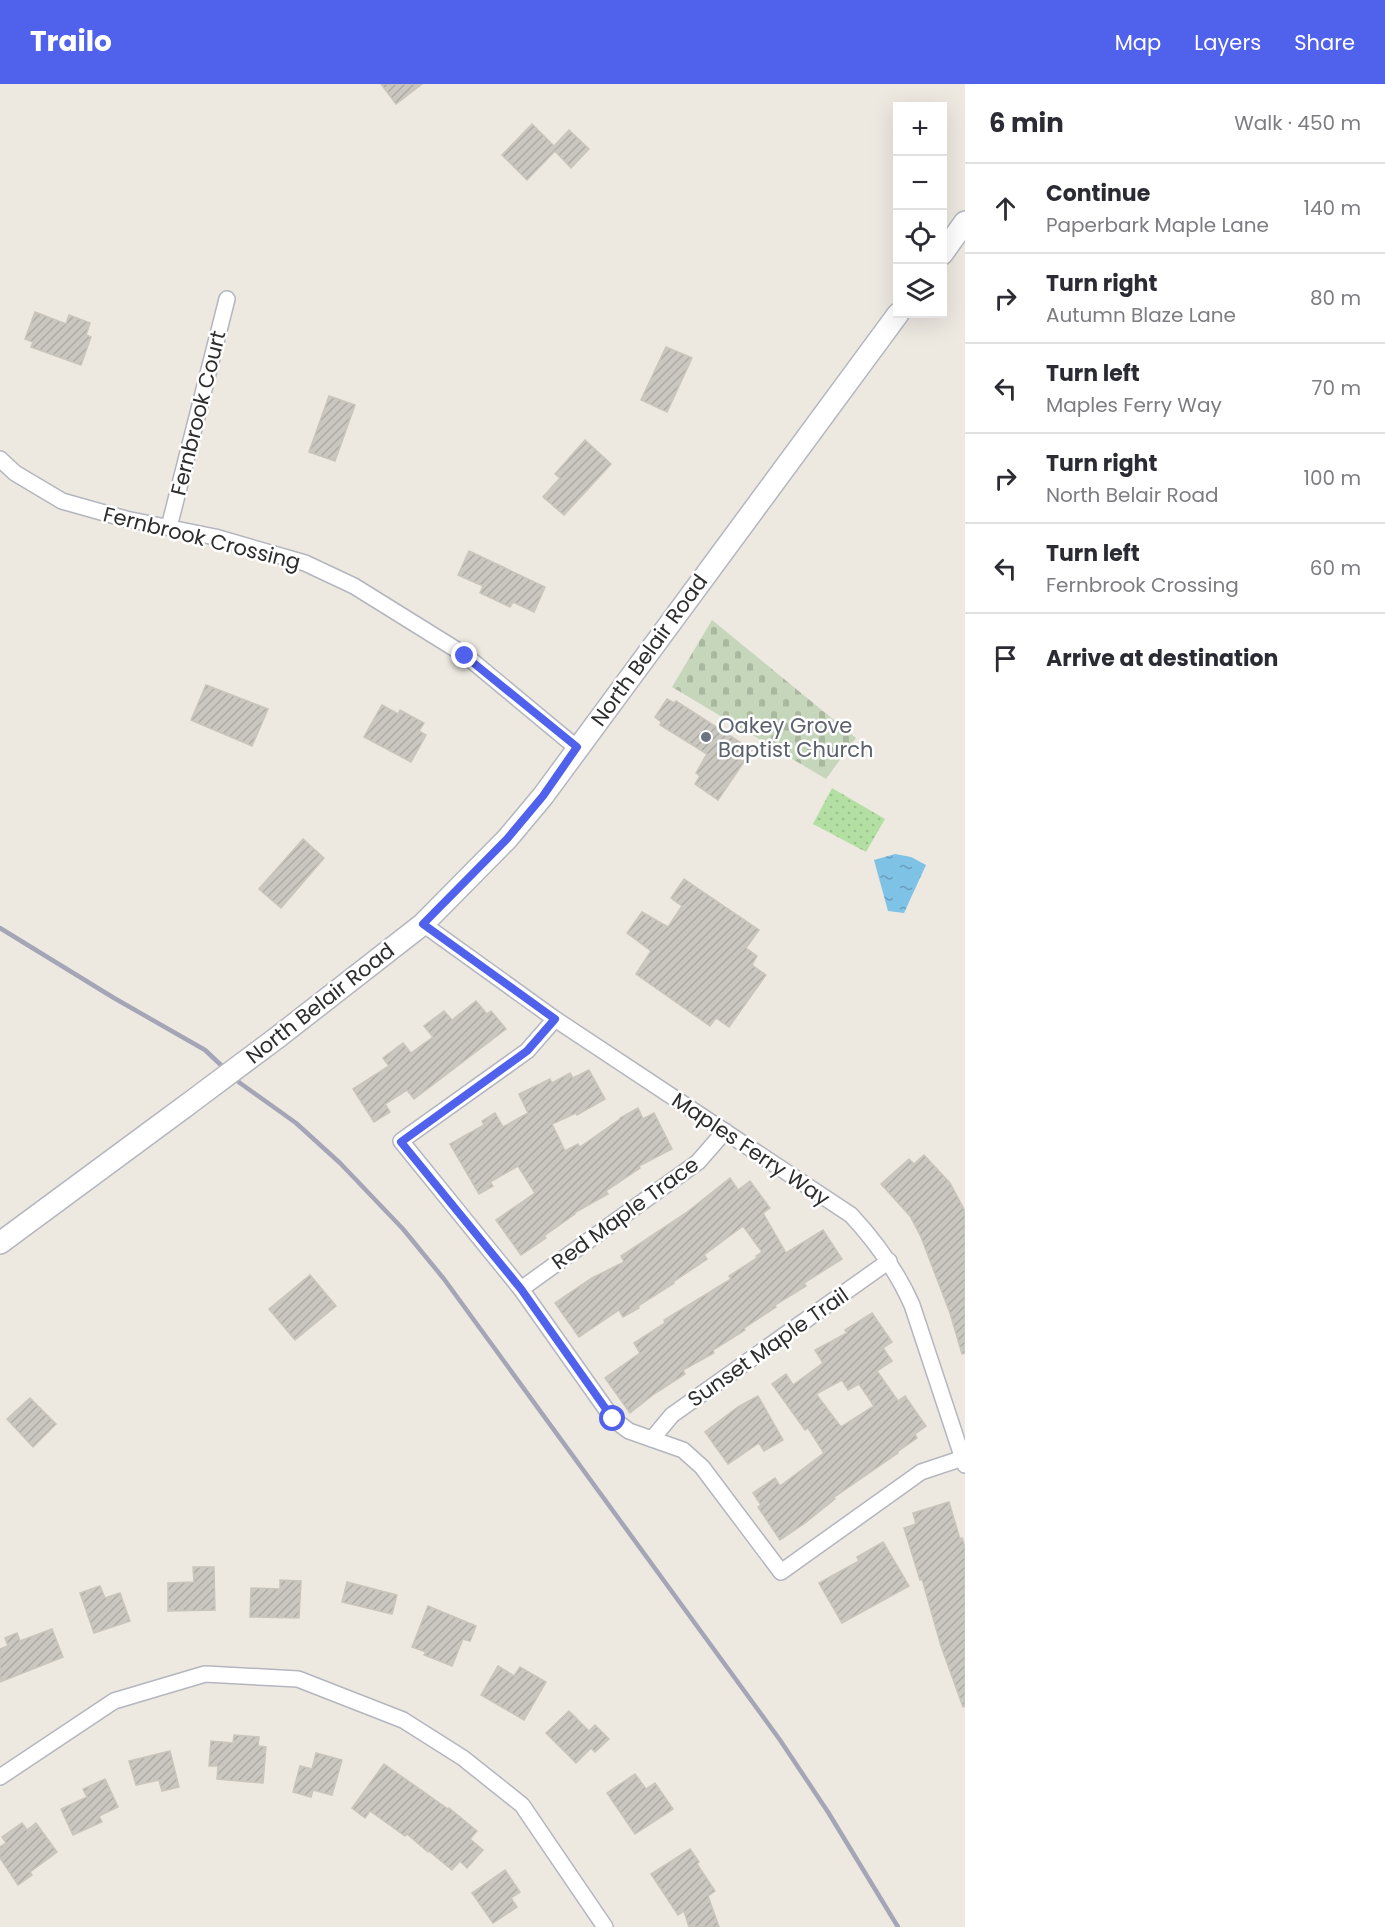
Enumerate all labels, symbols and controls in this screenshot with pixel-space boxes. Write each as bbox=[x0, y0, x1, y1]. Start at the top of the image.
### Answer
text: Trailo bbox=[30, 22, 112, 61]
text: Map bbox=[1115, 28, 1161, 57]
text: Layers bbox=[1194, 28, 1261, 57]
text: Share bbox=[1294, 28, 1355, 57]
map controls bbox=[893, 102, 947, 318]
button: + bbox=[893, 102, 947, 156]
text: 6 min bbox=[989, 105, 1064, 141]
text: Walk · 450 m bbox=[1234, 109, 1361, 137]
button: − bbox=[893, 156, 947, 210]
text: Continue bbox=[1046, 178, 1150, 209]
icon: ahead bbox=[989, 192, 1022, 225]
text: 140 m bbox=[1304, 194, 1361, 222]
button: locate bbox=[893, 210, 947, 264]
text: Paperbark Maple Lane bbox=[1046, 211, 1269, 239]
button: layers bbox=[893, 264, 947, 318]
text: Turn right bbox=[1046, 268, 1157, 299]
icon: right bbox=[989, 282, 1022, 315]
text: 80 m bbox=[1310, 284, 1361, 312]
text: Autumn Blaze Lane bbox=[1046, 301, 1236, 329]
street label: Fernbrook Court bbox=[164, 328, 232, 498]
text: Turn left bbox=[1046, 358, 1140, 389]
icon: left bbox=[989, 372, 1022, 405]
text: 70 m bbox=[1312, 374, 1361, 402]
text: Maples Ferry Way bbox=[1046, 391, 1222, 419]
text: Turn right bbox=[1046, 448, 1157, 479]
icon: right bbox=[989, 462, 1022, 495]
text: 100 m bbox=[1304, 464, 1361, 492]
text: North Belair Road bbox=[1046, 481, 1219, 509]
street label: Fernbrook Crossing bbox=[100, 499, 304, 577]
text: Turn left bbox=[1046, 538, 1140, 569]
icon: left bbox=[989, 552, 1022, 585]
text: 60 m bbox=[1310, 554, 1361, 582]
street label: North Belair Road bbox=[584, 568, 714, 732]
text: Fernbrook Crossing bbox=[1046, 571, 1239, 599]
route end bbox=[451, 642, 477, 668]
icon: arrive bbox=[989, 642, 1022, 675]
text: Arrive at destination bbox=[1046, 643, 1278, 674]
place label: Oakey Grove Baptist Church bbox=[718, 711, 873, 764]
marker: Oakey Grove Baptist Church bbox=[699, 730, 713, 744]
street label: North Belair Road bbox=[240, 936, 400, 1070]
street label: Maples Ferry Way bbox=[666, 1085, 836, 1213]
street label: Red Maple Trace bbox=[546, 1150, 704, 1276]
street label: Sunset Maple Trail bbox=[682, 1281, 854, 1413]
route start bbox=[599, 1405, 625, 1431]

